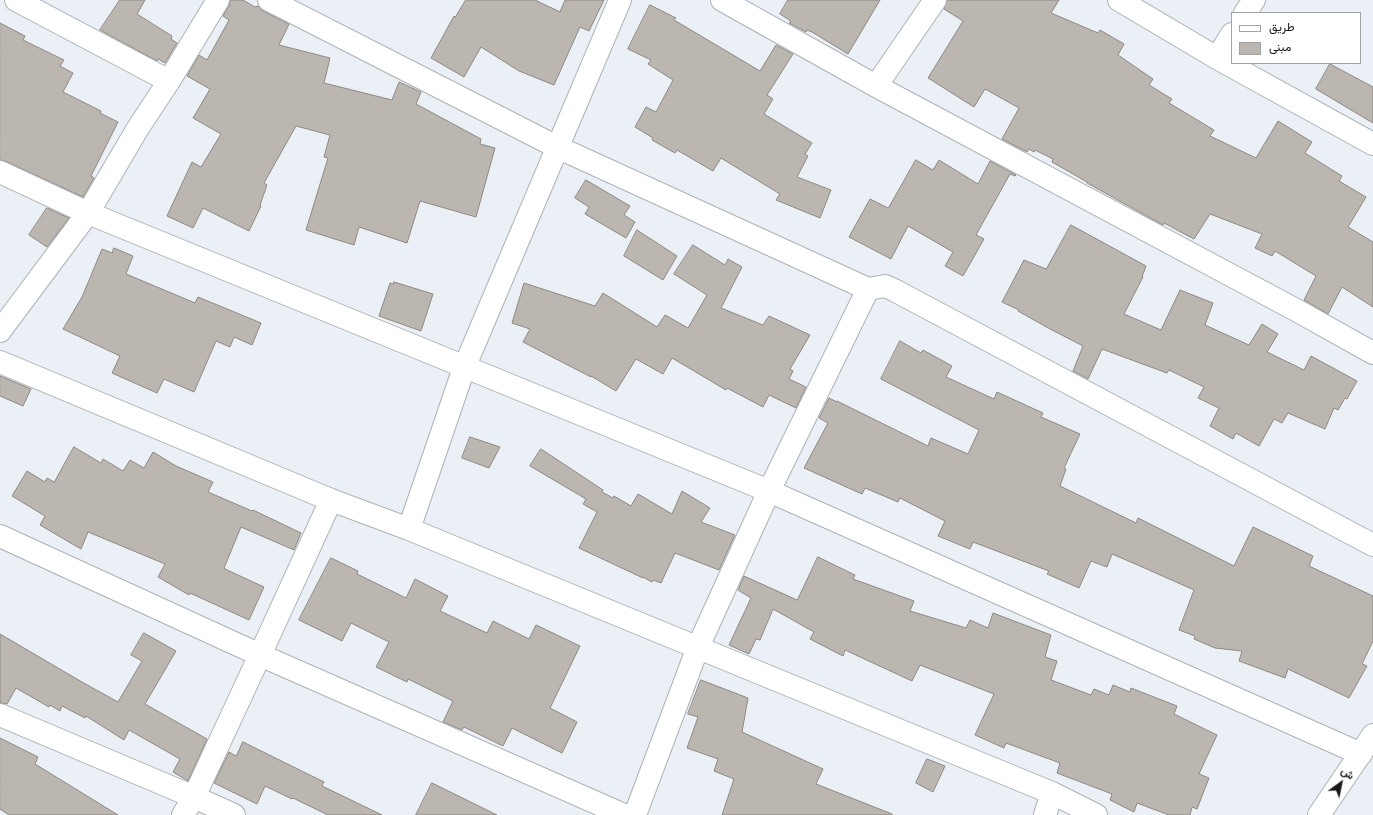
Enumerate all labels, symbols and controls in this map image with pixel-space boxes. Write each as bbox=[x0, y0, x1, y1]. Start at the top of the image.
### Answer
legend bbox=[1231, 12, 1361, 64]
text: طريق bbox=[1269, 19, 1294, 34]
text: مبنى bbox=[1269, 39, 1291, 54]
north arrow bbox=[1321, 763, 1361, 803]
text: ش bbox=[1338, 763, 1357, 782]

